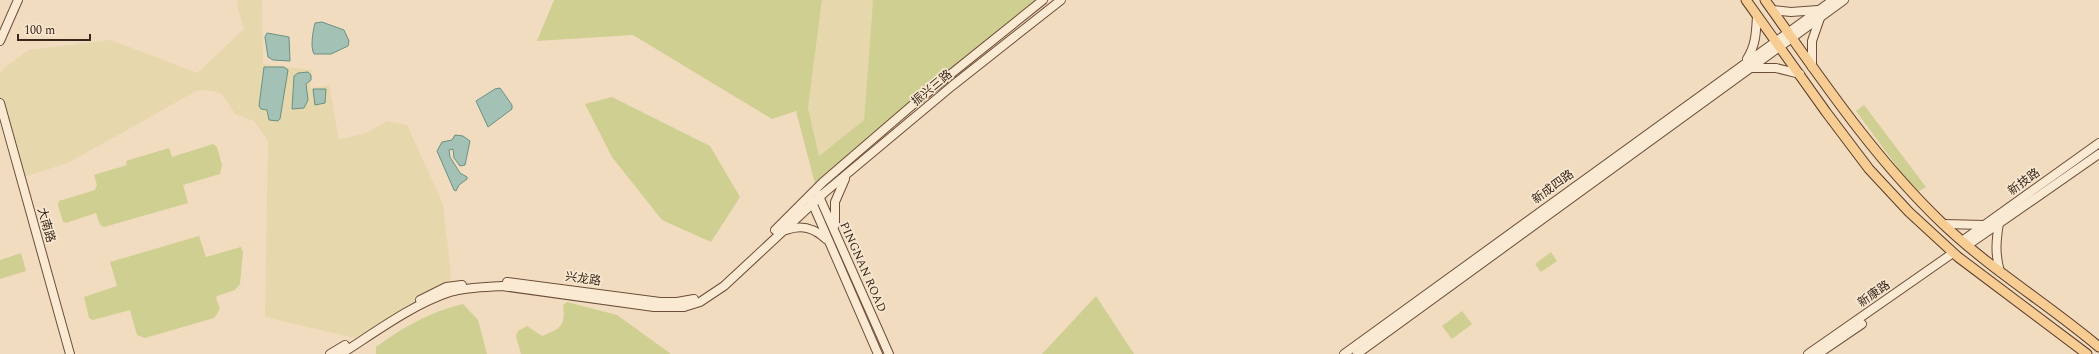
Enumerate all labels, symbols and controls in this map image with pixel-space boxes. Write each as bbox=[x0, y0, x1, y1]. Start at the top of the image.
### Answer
scale bar bbox=[18, 16, 90, 42]
text: 100 m bbox=[24, 21, 55, 40]
street label: 振兴三路 bbox=[908, 65, 956, 111]
street label: 新技路 bbox=[2004, 164, 2044, 200]
street label: 新成四路 bbox=[1528, 165, 1578, 209]
street label: 大南路 bbox=[32, 205, 60, 245]
street label: PINGNAN ROAD bbox=[834, 219, 892, 315]
street label: 兴龙路 bbox=[564, 267, 602, 291]
street label: 新康路 bbox=[1854, 276, 1894, 312]

